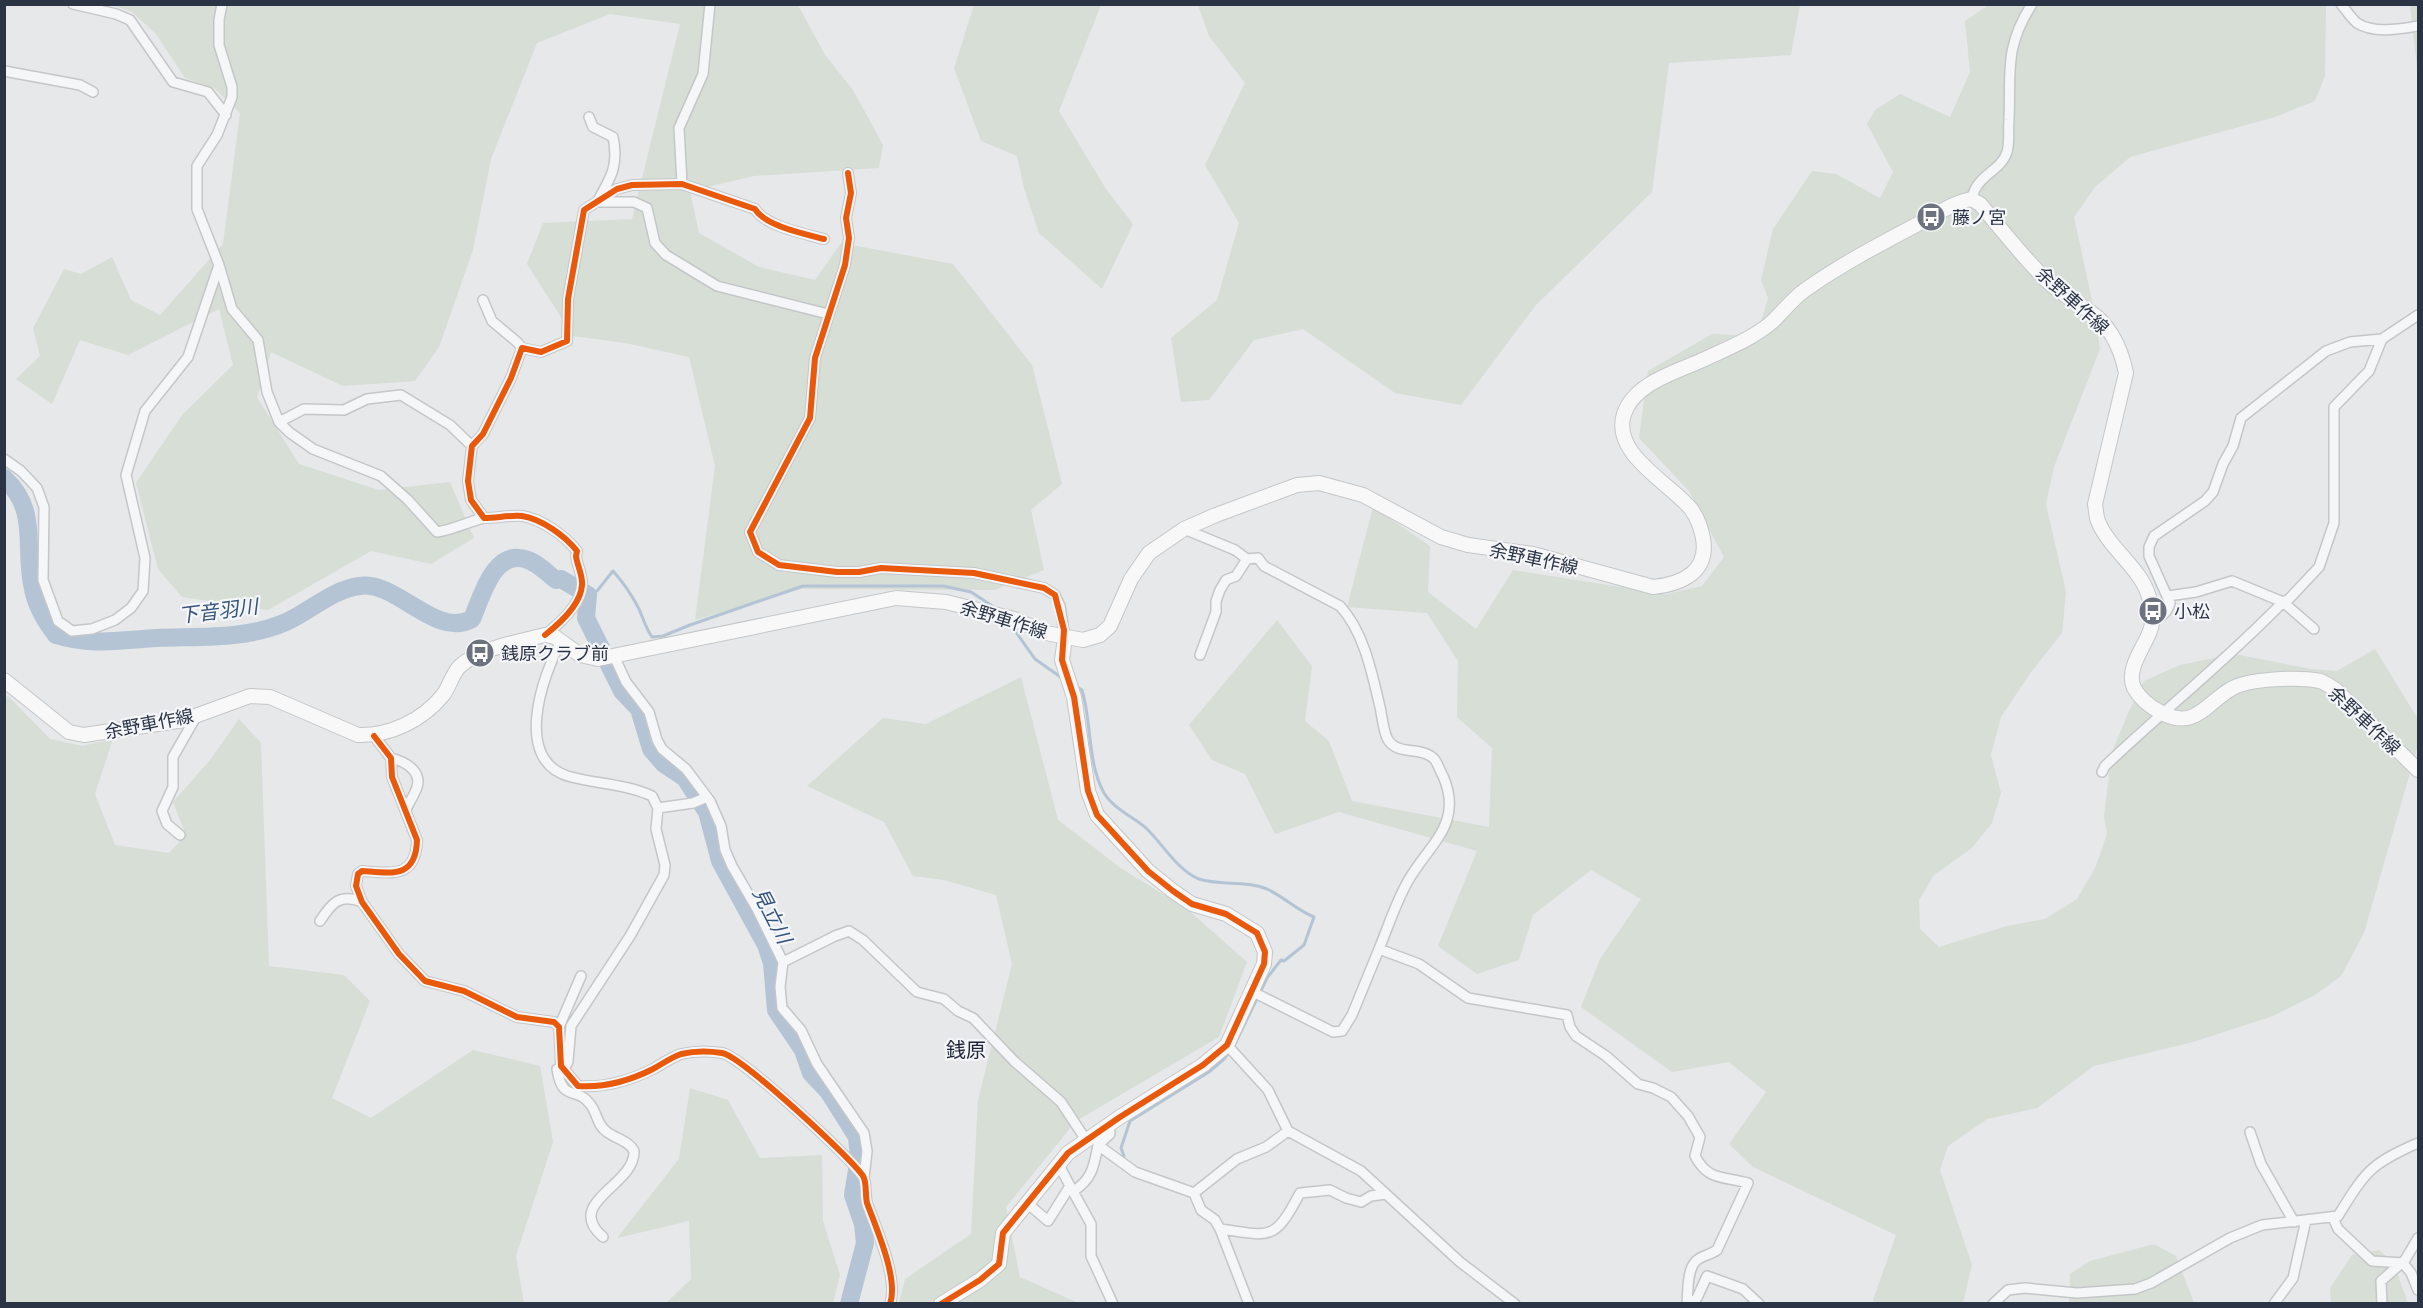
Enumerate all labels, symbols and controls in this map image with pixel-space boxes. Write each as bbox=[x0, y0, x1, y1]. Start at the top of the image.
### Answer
bus stop icon: 藤ノ宮 bbox=[1915, 201, 1947, 233]
place label: 藤ノ宮 bbox=[1952, 206, 2006, 228]
street label: 余野車作線 bbox=[2032, 262, 2114, 338]
street label: 余野車作線 bbox=[1488, 538, 1580, 578]
water label: 下音羽川 bbox=[177, 593, 261, 627]
street label: 余野車作線 bbox=[958, 595, 1050, 643]
bus stop icon: 小松 bbox=[2137, 595, 2169, 627]
place label: 小松 bbox=[2174, 600, 2210, 622]
bus stop icon: 銭原クラブ前 bbox=[464, 637, 496, 669]
place label: 銭原クラブ前 bbox=[501, 642, 609, 664]
street label: 余野車作線 bbox=[2325, 681, 2405, 759]
street label: 余野車作線 bbox=[103, 704, 195, 742]
water label: 見立川 bbox=[749, 883, 798, 949]
district label: 銭原 bbox=[946, 1037, 986, 1061]

